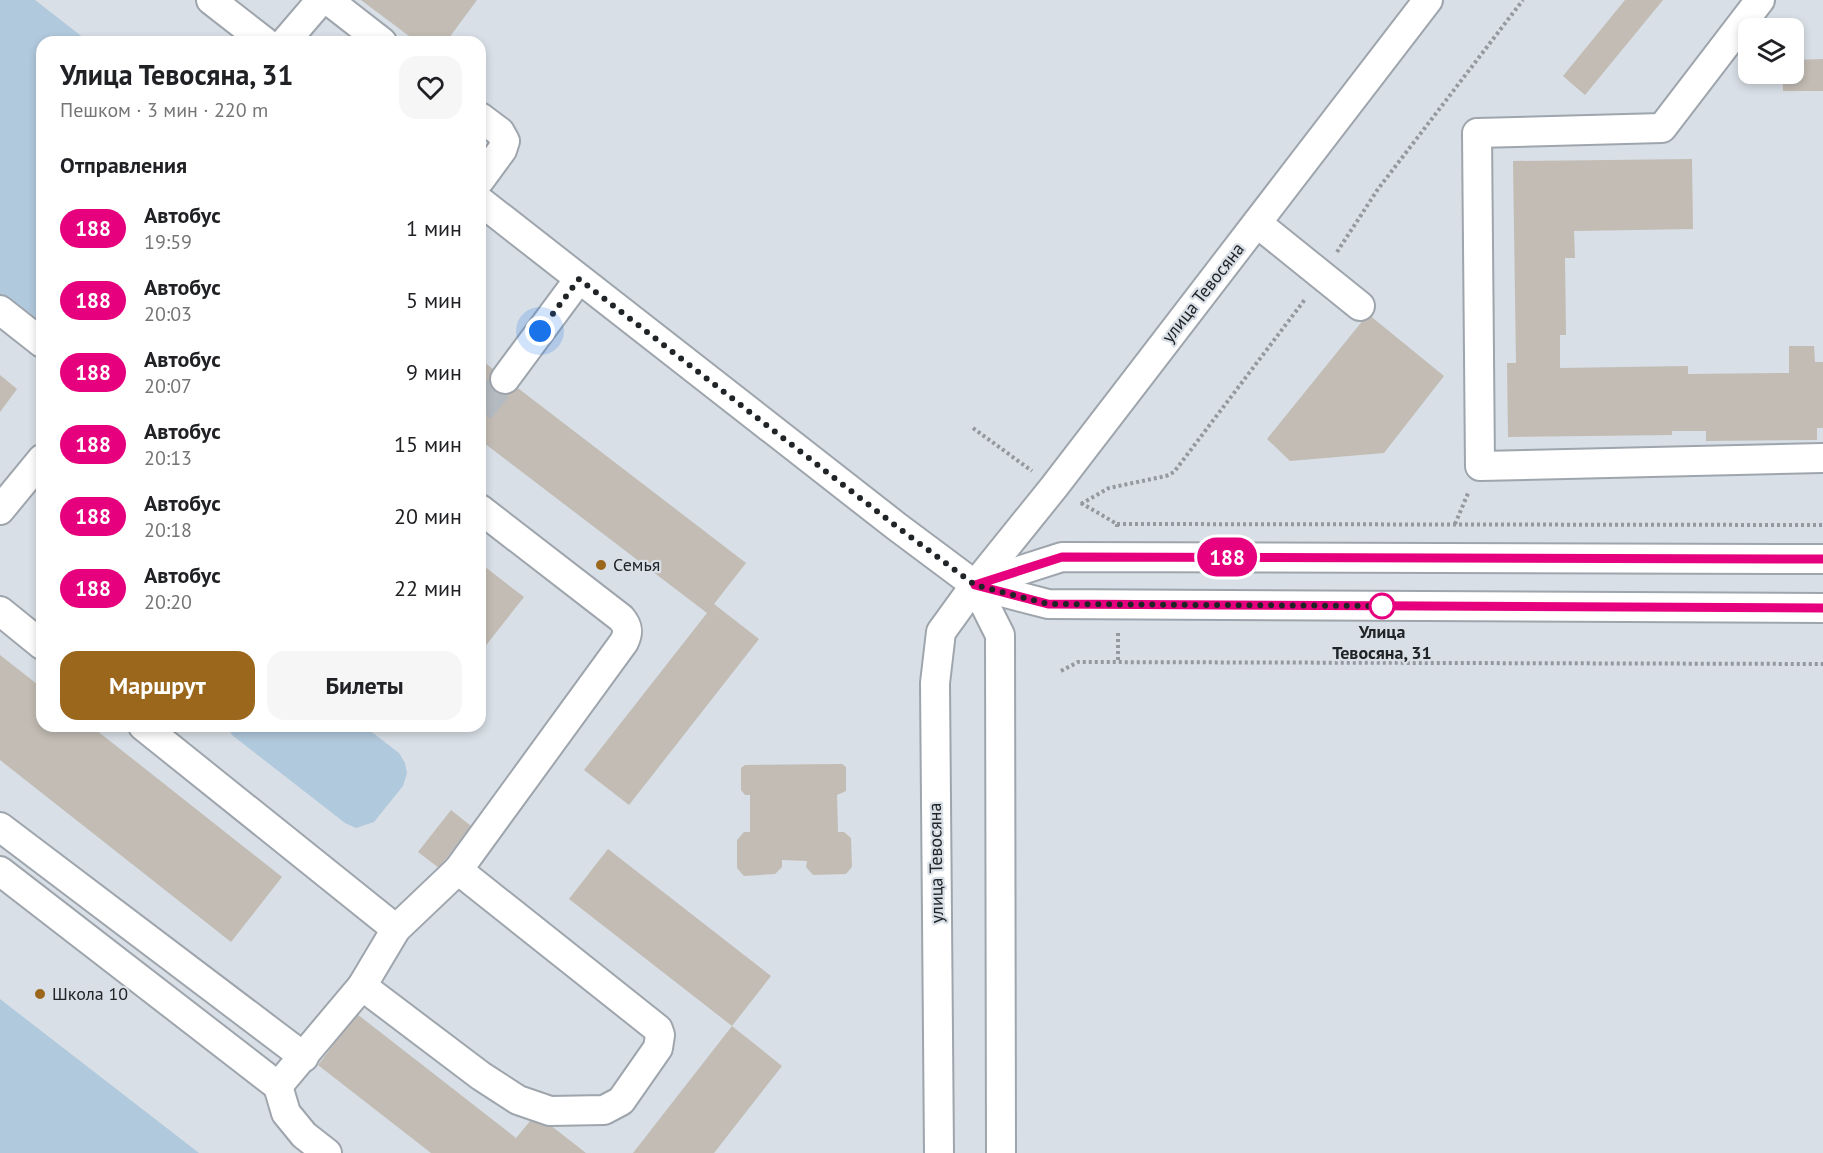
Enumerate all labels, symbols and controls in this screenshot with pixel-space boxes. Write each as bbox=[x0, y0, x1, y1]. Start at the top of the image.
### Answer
map controls bbox=[1738, 18, 1804, 84]
button: layers bbox=[1738, 18, 1804, 84]
text: Улица Тевосяна, 31 bbox=[60, 56, 293, 93]
button: heart bbox=[399, 56, 462, 119]
text: Пешком · 3 мин · 220 m bbox=[60, 97, 268, 123]
text: Отправления bbox=[60, 151, 187, 179]
text: Автобус bbox=[144, 201, 221, 229]
text: 1 мин bbox=[406, 214, 462, 242]
text: 188 bbox=[75, 215, 111, 242]
text: 19:59 bbox=[144, 229, 192, 255]
street label: улица Тевосяна bbox=[1156, 238, 1249, 347]
text: Автобус bbox=[144, 273, 221, 301]
text: 5 мин bbox=[406, 286, 462, 314]
text: 188 bbox=[75, 287, 111, 314]
text: 20:03 bbox=[144, 301, 192, 327]
your location bbox=[525, 316, 555, 346]
text: Автобус bbox=[144, 345, 221, 373]
text: 9 мин bbox=[406, 358, 462, 386]
text: 188 bbox=[75, 359, 111, 386]
text: 20:07 bbox=[144, 373, 192, 399]
text: Автобус bbox=[144, 417, 221, 445]
text: 15 мин bbox=[394, 430, 462, 458]
text: 188 bbox=[75, 431, 111, 458]
text: 20:13 bbox=[144, 445, 192, 471]
text: Автобус bbox=[144, 489, 221, 517]
text: 20 мин bbox=[394, 502, 462, 530]
text: 188 bbox=[75, 503, 111, 530]
text: 20:18 bbox=[144, 517, 192, 543]
line badge: 188 bbox=[1192, 538, 1262, 576]
text: 188 bbox=[1209, 544, 1245, 571]
place label: Семья bbox=[613, 553, 660, 576]
marker: Семья bbox=[594, 558, 608, 572]
text: Автобус bbox=[144, 561, 221, 589]
text: 22 мин bbox=[394, 574, 462, 602]
text: 188 bbox=[75, 575, 111, 602]
text: 20:20 bbox=[144, 589, 192, 615]
marker: Улица Тевосяна, 31 bbox=[1369, 593, 1395, 619]
place label: Улица Тевосяна, 31 bbox=[1332, 620, 1432, 664]
button: Маршрут bbox=[60, 651, 255, 720]
button: Билеты bbox=[267, 651, 462, 720]
street label: улица Тевосяна bbox=[923, 802, 948, 924]
place label: Школа 10 bbox=[52, 982, 128, 1005]
marker: Школа 10 bbox=[33, 987, 47, 1001]

